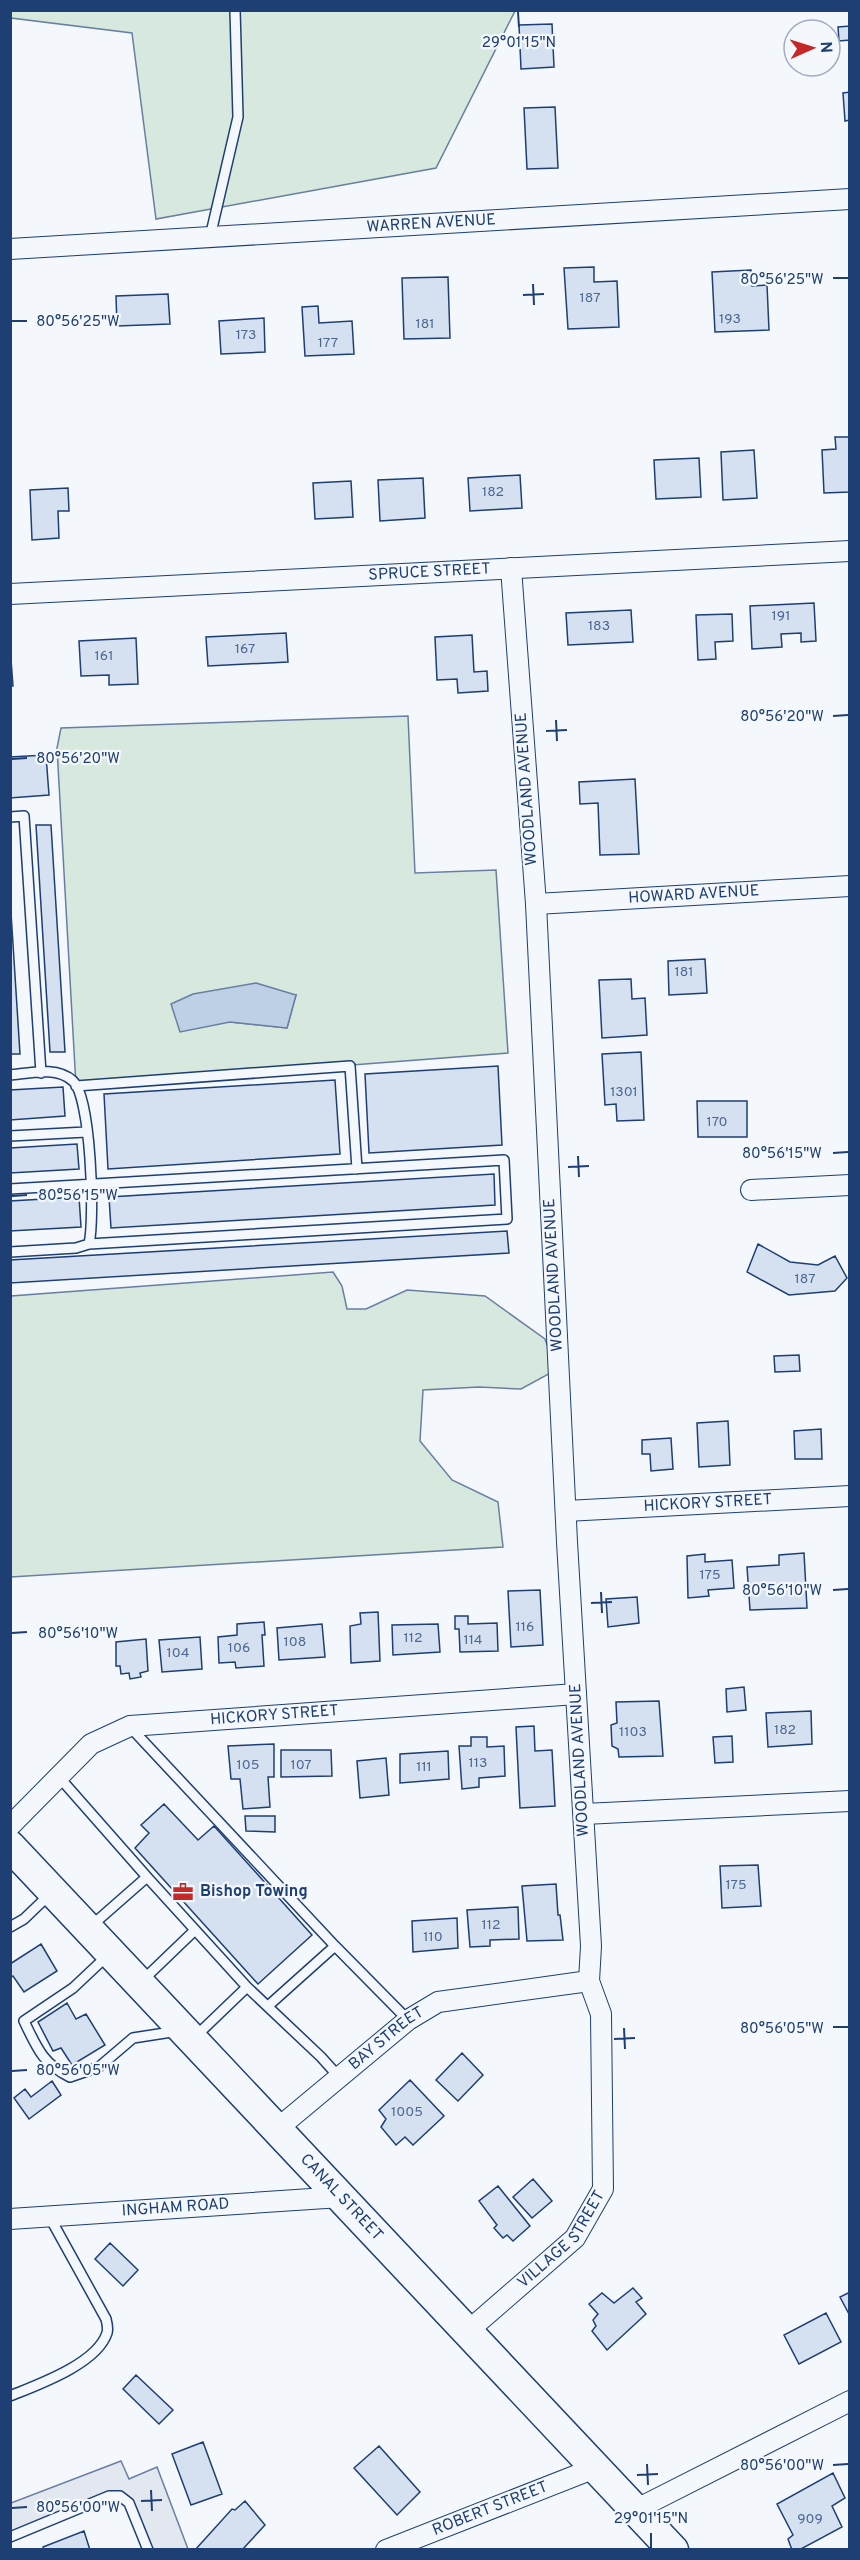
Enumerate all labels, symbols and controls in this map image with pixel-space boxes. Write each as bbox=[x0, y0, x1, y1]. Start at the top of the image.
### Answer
north arrow bbox=[782, 18, 842, 78]
text: 29°01'15"N bbox=[482, 34, 556, 53]
text: N bbox=[815, 41, 835, 54]
street label: WARREN AVENUE bbox=[366, 210, 496, 238]
text: 80°56'25"W bbox=[740, 271, 824, 290]
house number: 187 bbox=[580, 290, 600, 307]
house number: 193 bbox=[719, 311, 741, 328]
text: 80°56'25"W bbox=[36, 313, 120, 332]
house number: 181 bbox=[416, 316, 434, 333]
house number: 173 bbox=[236, 327, 256, 344]
house number: 177 bbox=[318, 335, 338, 352]
house number: 182 bbox=[482, 484, 504, 501]
street label: SPRUCE STREET bbox=[368, 559, 491, 586]
house number: 191 bbox=[772, 608, 790, 625]
house number: 183 bbox=[588, 618, 610, 635]
house number: 167 bbox=[235, 641, 255, 658]
house number: 161 bbox=[95, 648, 113, 665]
text: 80°56'20"W bbox=[740, 708, 824, 727]
street label: WOODLAND AVENUE bbox=[512, 712, 542, 866]
text: 80°56'20"W bbox=[36, 750, 120, 769]
street label: HOWARD AVENUE bbox=[628, 881, 760, 909]
house number: 181 bbox=[675, 964, 693, 981]
house number: 1301 bbox=[610, 1084, 638, 1101]
house number: 170 bbox=[706, 1114, 728, 1131]
text: 80°56'15"W bbox=[742, 1145, 822, 1164]
text: 80°56'15"W bbox=[38, 1187, 118, 1206]
street label: WOODLAND AVENUE bbox=[540, 1198, 568, 1352]
house number: 187 bbox=[795, 1271, 815, 1288]
street label: HICKORY STREET bbox=[643, 1490, 773, 1517]
house number: 175 bbox=[699, 1567, 721, 1584]
text: 80°56'10"W bbox=[742, 1582, 822, 1601]
house number: 116 bbox=[516, 1619, 534, 1636]
text: 80°56'10"W bbox=[38, 1625, 118, 1644]
house number: 112 bbox=[403, 1630, 423, 1647]
house number: 114 bbox=[464, 1632, 482, 1649]
house number: 108 bbox=[284, 1634, 306, 1651]
house number: 106 bbox=[228, 1640, 250, 1657]
house number: 104 bbox=[167, 1645, 189, 1662]
street label: WOODLAND AVENUE bbox=[566, 1683, 594, 1837]
street label: HICKORY STREET bbox=[209, 1701, 339, 1730]
house number: 182 bbox=[774, 1722, 796, 1739]
house number: 1103 bbox=[619, 1724, 647, 1741]
house number: 113 bbox=[469, 1755, 487, 1772]
house number: 105 bbox=[237, 1757, 259, 1774]
house number: 107 bbox=[290, 1757, 312, 1774]
house number: 111 bbox=[416, 1759, 432, 1776]
house number: 175 bbox=[725, 1877, 747, 1894]
office icon: Bishop Towing bbox=[171, 1880, 195, 1904]
place label: Bishop Towing bbox=[200, 1882, 308, 1902]
house number: 112 bbox=[481, 1917, 501, 1934]
house number: 110 bbox=[423, 1929, 443, 1946]
street label: BAY STREET bbox=[345, 2003, 428, 2075]
text: 80°56'05"W bbox=[740, 2020, 824, 2039]
text: 80°56'05"W bbox=[36, 2062, 120, 2081]
house number: 1005 bbox=[391, 2104, 423, 2121]
street label: CANAL STREET bbox=[295, 2150, 387, 2245]
street label: VILLAGE STREET bbox=[514, 2187, 610, 2293]
street label: INGHAM ROAD bbox=[121, 2194, 230, 2222]
text: 80°56'00"W bbox=[740, 2457, 824, 2476]
street label: ROBERT STREET bbox=[430, 2477, 551, 2541]
text: 80°56'00"W bbox=[36, 2499, 120, 2518]
text: 29°01'15"N bbox=[614, 2510, 688, 2529]
house number: 909 bbox=[797, 2511, 823, 2528]

